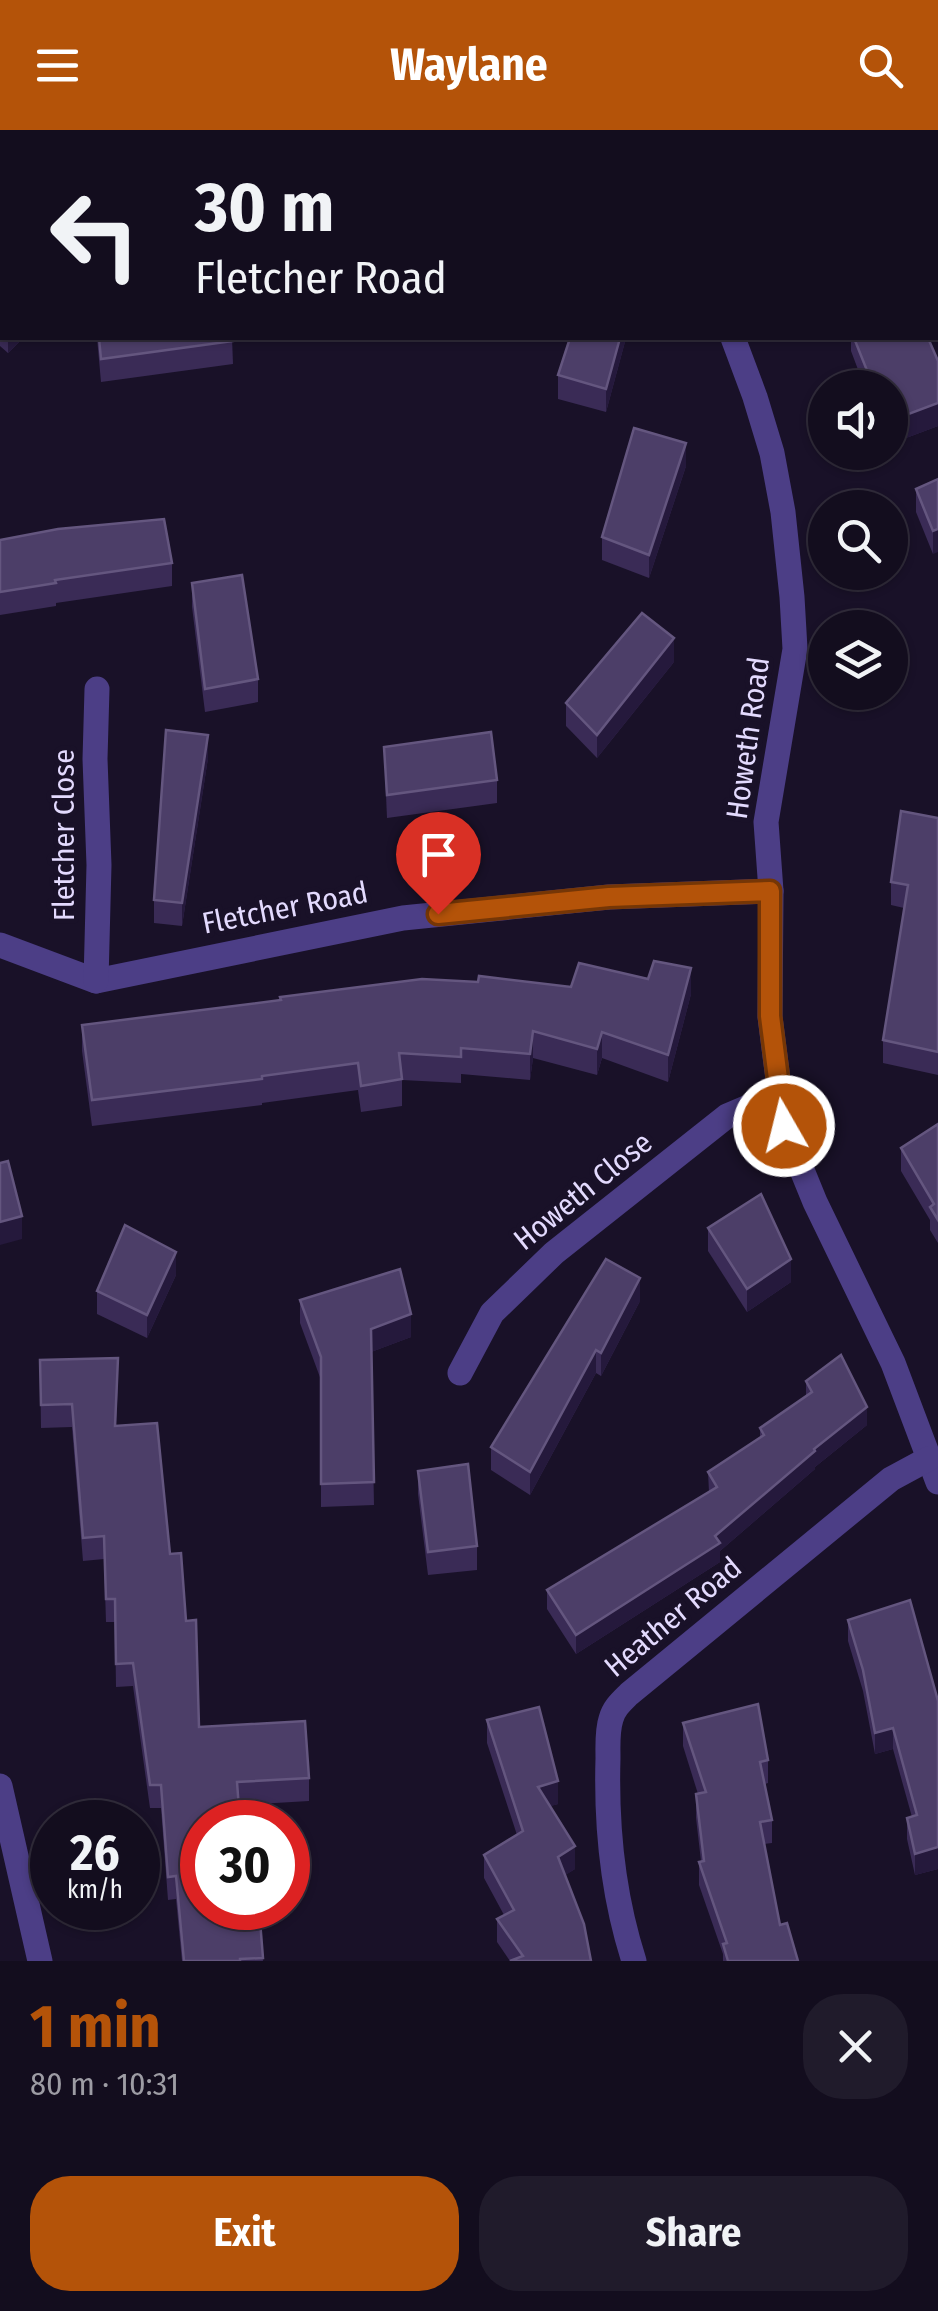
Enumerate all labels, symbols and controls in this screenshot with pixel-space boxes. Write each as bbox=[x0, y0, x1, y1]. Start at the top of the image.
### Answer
icon: menu bbox=[30, 38, 85, 93]
text: Waylane bbox=[390, 38, 548, 92]
icon: search bbox=[853, 38, 908, 93]
text: 30 m bbox=[195, 166, 334, 250]
icon: left bbox=[30, 170, 160, 300]
text: Fletcher Road bbox=[195, 251, 447, 305]
map controls bbox=[808, 370, 908, 710]
button: sound bbox=[808, 370, 908, 470]
button: search bbox=[808, 490, 908, 590]
button: layers bbox=[808, 610, 908, 710]
street label: Howeth Road bbox=[719, 655, 777, 821]
street label: Fletcher Close bbox=[46, 749, 82, 921]
pin bbox=[396, 812, 481, 915]
icon: arrive bbox=[411, 827, 466, 882]
street label: Fletcher Road bbox=[199, 874, 371, 942]
position arrow bbox=[732, 1074, 836, 1178]
street label: Howeth Close bbox=[507, 1124, 659, 1258]
street label: Heather Road bbox=[597, 1549, 749, 1685]
speed limit sign: 30 bbox=[180, 1800, 310, 1930]
text: 26 bbox=[70, 1823, 120, 1883]
text: km/h bbox=[67, 1875, 123, 1905]
text: 1 min bbox=[30, 1991, 161, 2063]
button: close bbox=[803, 1994, 908, 2099]
text: 80 m · 10:31 bbox=[30, 2065, 179, 2103]
button: Exit bbox=[30, 2176, 459, 2291]
button: Share bbox=[479, 2176, 908, 2291]

